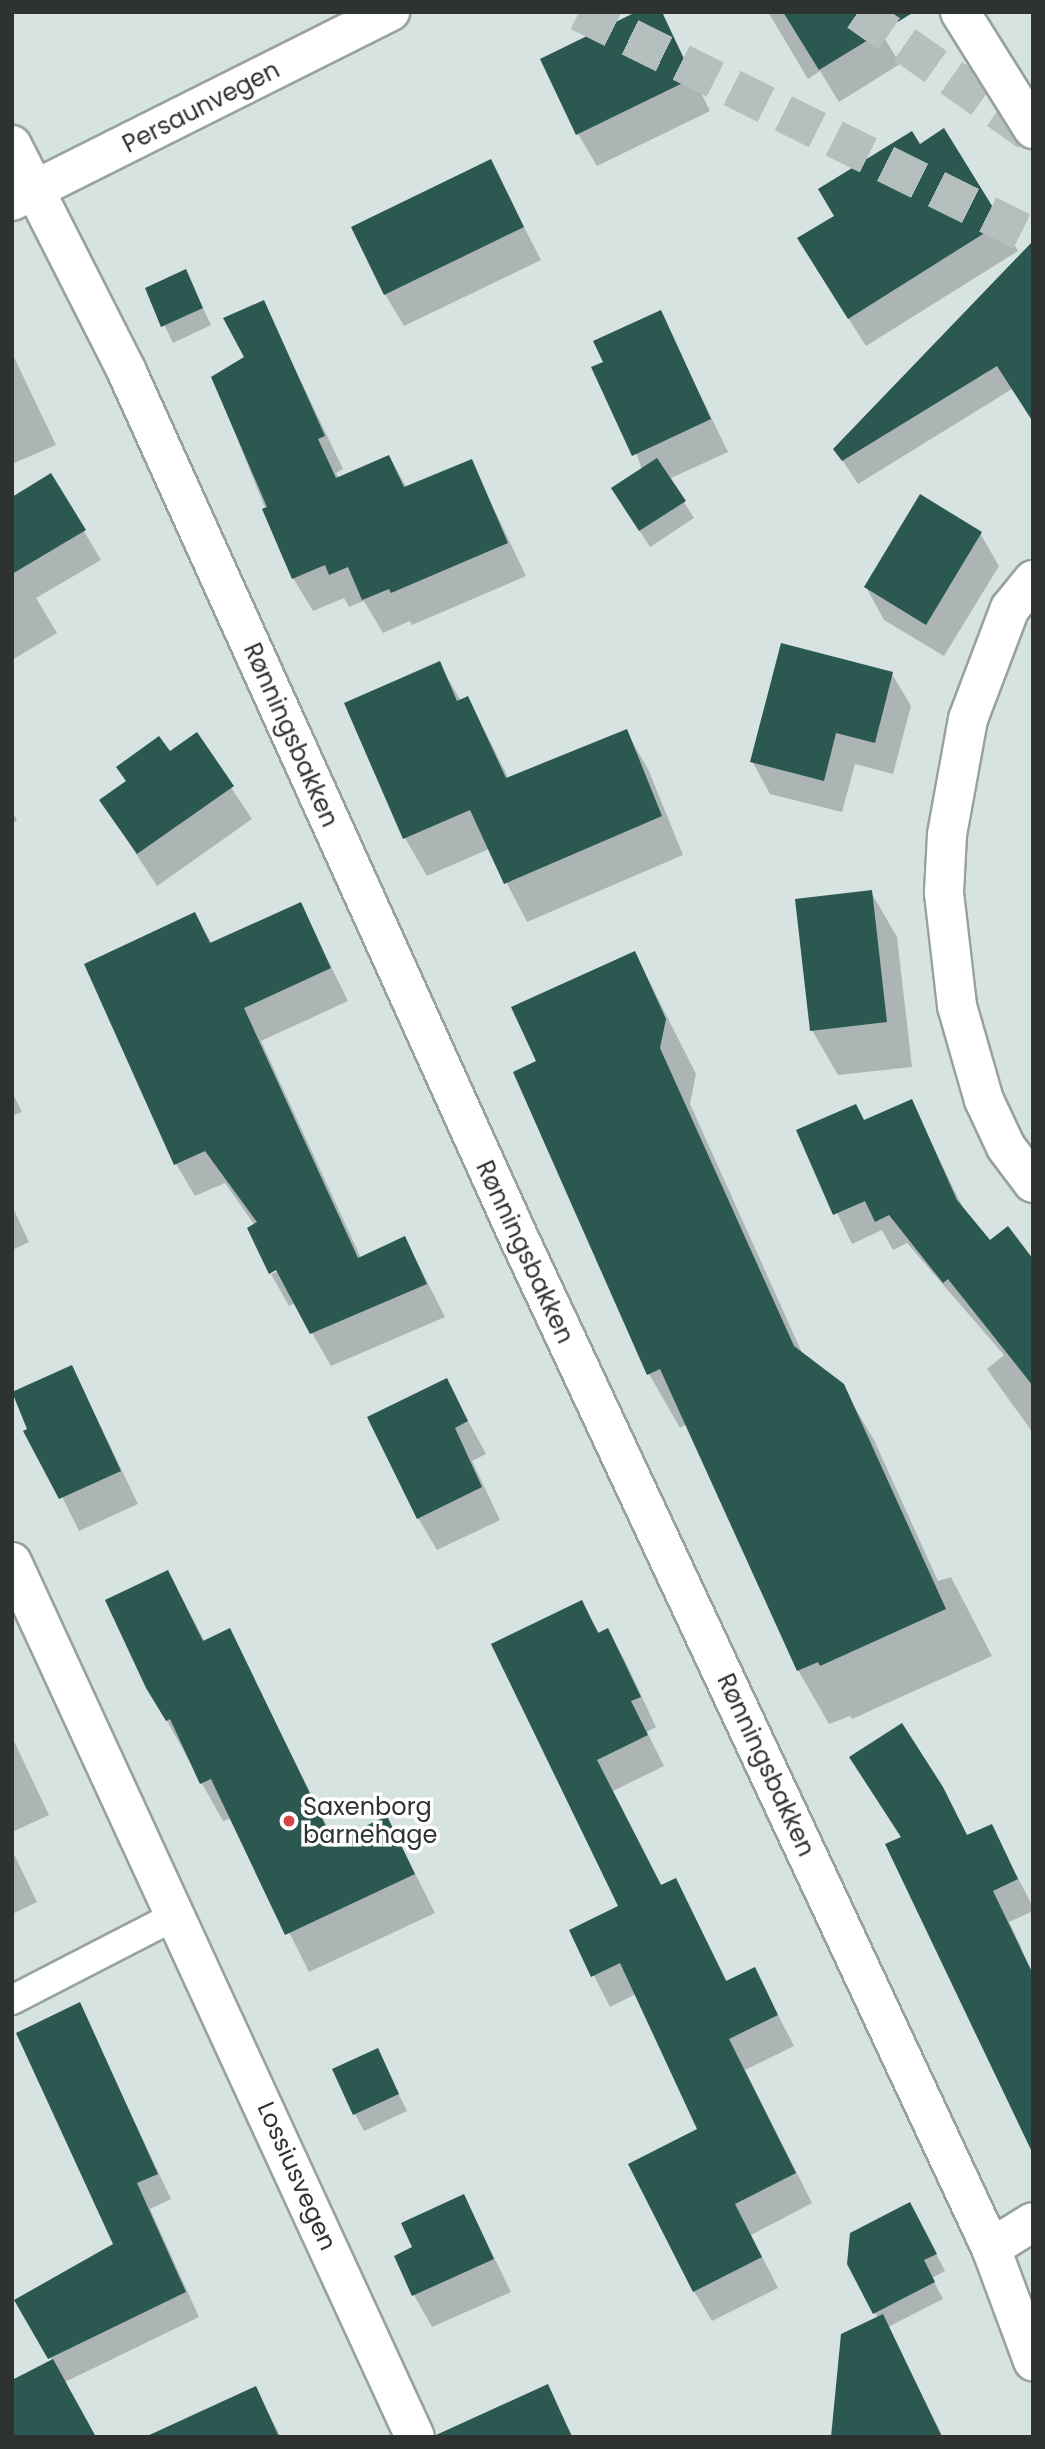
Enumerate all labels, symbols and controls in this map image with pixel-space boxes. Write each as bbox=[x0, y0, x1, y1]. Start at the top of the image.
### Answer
street label: Persaunvegen bbox=[118, 55, 284, 159]
street label: Rønningsbakken bbox=[238, 639, 344, 831]
street label: Rønningsbakken bbox=[470, 1156, 580, 1348]
street label: Rønningsbakken bbox=[711, 1669, 821, 1861]
place label: Saxenborg barnehage bbox=[303, 1793, 437, 1849]
marker: Saxenborg barnehage bbox=[281, 1813, 297, 1829]
street label: Lossiusvegen bbox=[251, 2097, 343, 2255]

